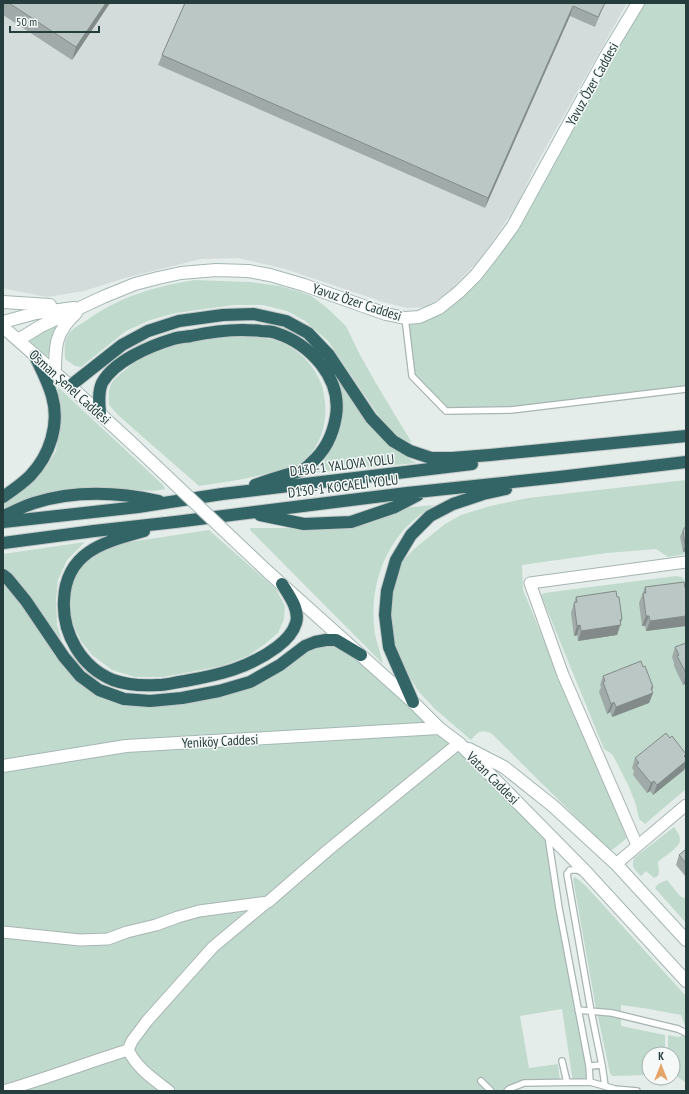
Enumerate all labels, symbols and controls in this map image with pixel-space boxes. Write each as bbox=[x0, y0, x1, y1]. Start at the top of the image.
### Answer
scale bar bbox=[10, 8, 99, 34]
text: 50 m bbox=[16, 14, 37, 29]
street label: Yavuz Özer Caddesi bbox=[562, 39, 622, 129]
street label: Yavuz Özer Caddesi bbox=[310, 279, 404, 325]
street label: Osman Şenel Caddesi bbox=[25, 346, 115, 428]
street label: D130-1 YALOVA YOLU bbox=[289, 450, 395, 480]
street label: D130-1 KOCAELİ YOLU bbox=[287, 470, 399, 502]
street label: Yeniköy Caddesi bbox=[181, 730, 259, 752]
street label: Vatan Caddesi bbox=[462, 747, 523, 808]
north arrow bbox=[641, 1046, 681, 1086]
text: K bbox=[658, 1049, 664, 1063]

